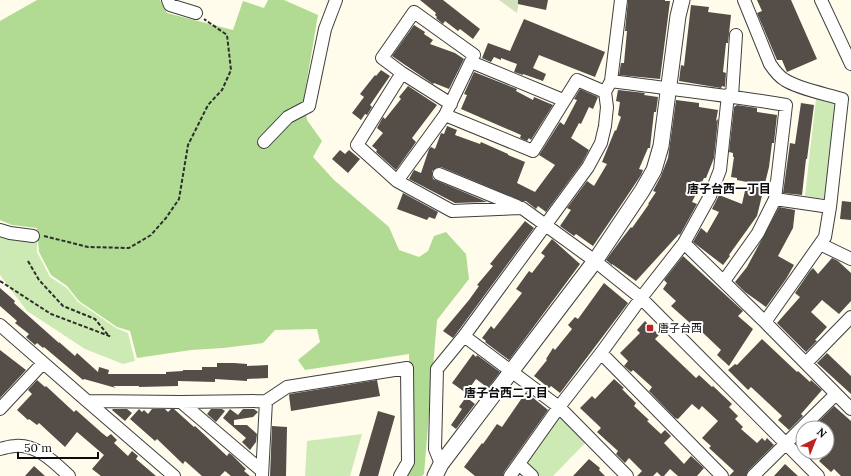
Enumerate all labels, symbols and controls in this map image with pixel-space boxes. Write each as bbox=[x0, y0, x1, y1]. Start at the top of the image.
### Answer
district label: 唐子台西一丁目 bbox=[687, 181, 771, 196]
place label: 唐子台西 bbox=[658, 321, 702, 335]
marker: 唐子台西 bbox=[645, 323, 655, 333]
district label: 唐子台西二丁目 bbox=[464, 385, 548, 400]
north arrow bbox=[795, 420, 835, 460]
text: N bbox=[814, 425, 830, 441]
scale bar bbox=[18, 434, 98, 460]
text: 50 m bbox=[24, 440, 52, 455]

